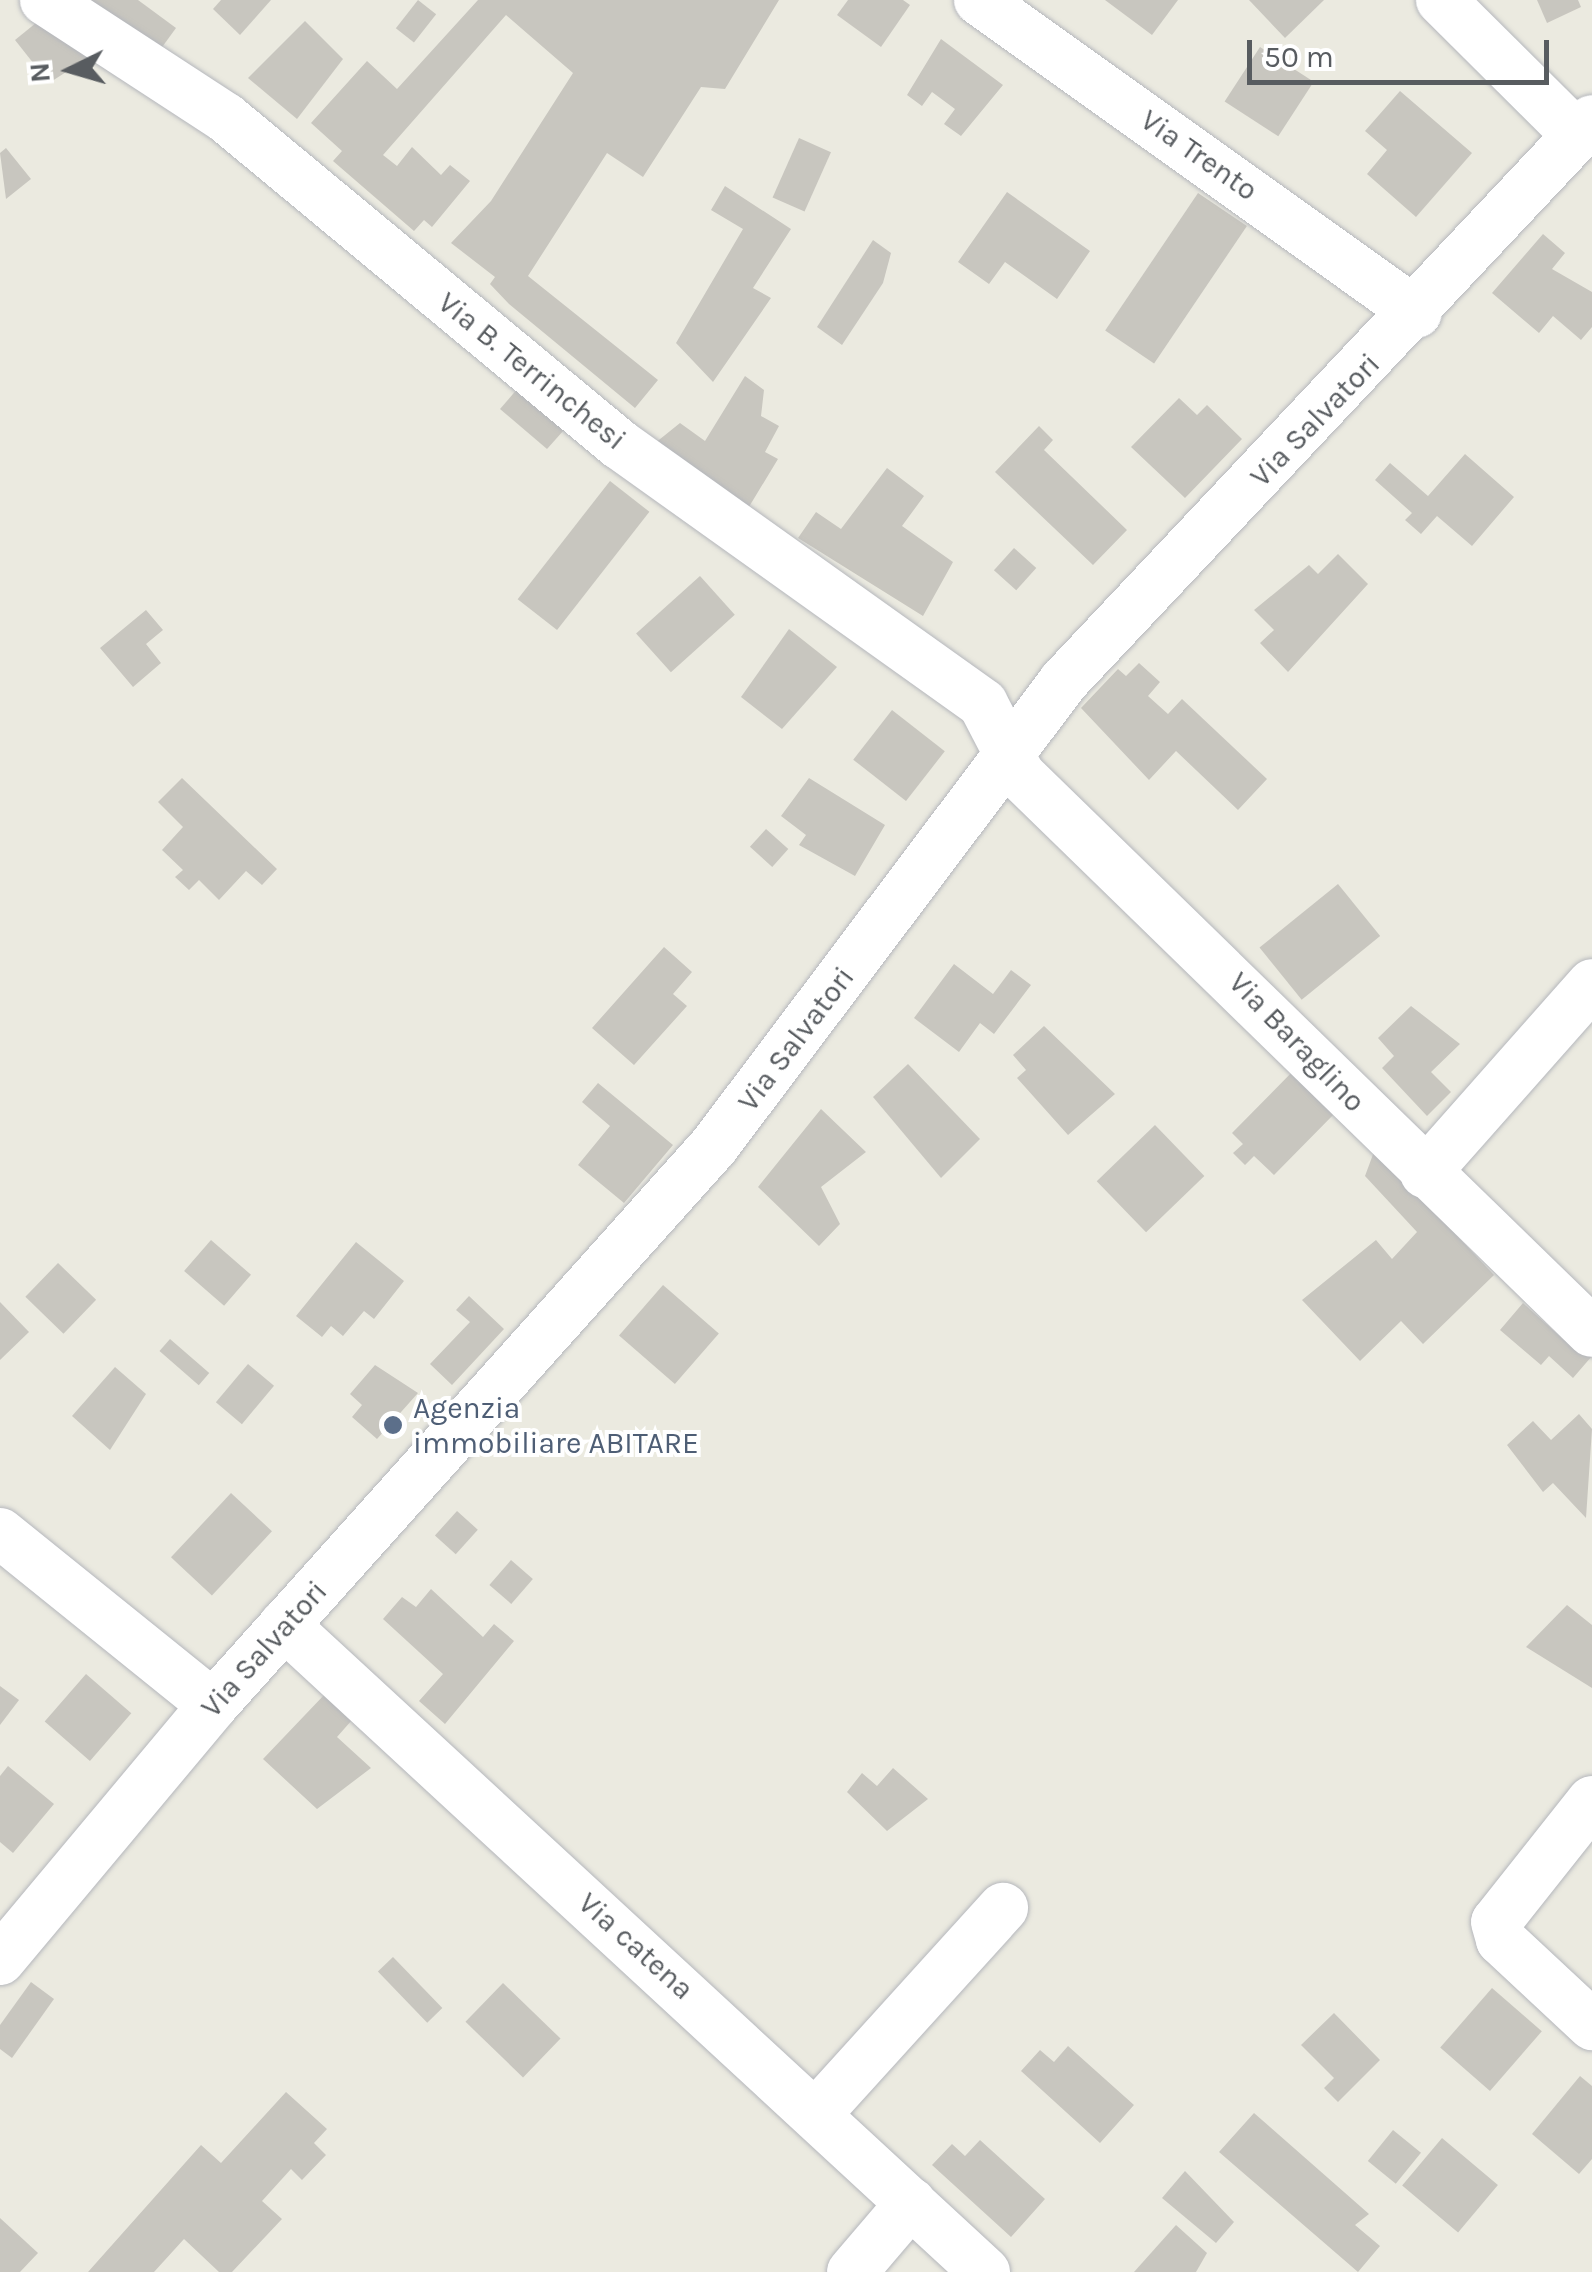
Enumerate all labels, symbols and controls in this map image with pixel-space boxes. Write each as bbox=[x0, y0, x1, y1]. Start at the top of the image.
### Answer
north arrow bbox=[20, 20, 120, 120]
scale bar bbox=[1252, 20, 1554, 82]
text: 50 m bbox=[1264, 39, 1334, 75]
text: N bbox=[22, 61, 57, 84]
street label: Via Trento bbox=[1134, 102, 1264, 208]
street label: Via B. Terrinchesi bbox=[431, 284, 633, 458]
street label: Via Salvatori bbox=[1242, 346, 1388, 494]
street label: Via Salvatori bbox=[730, 960, 862, 1118]
street label: Via Baraglino bbox=[1221, 964, 1373, 1120]
place label: Agenzia immobiliare ABITARE bbox=[413, 1390, 699, 1460]
marker: Agenzia immobiliare ABITARE bbox=[382, 1414, 404, 1436]
street label: Via Salvatori bbox=[193, 1573, 335, 1725]
street label: Via catena bbox=[571, 1885, 701, 2007]

